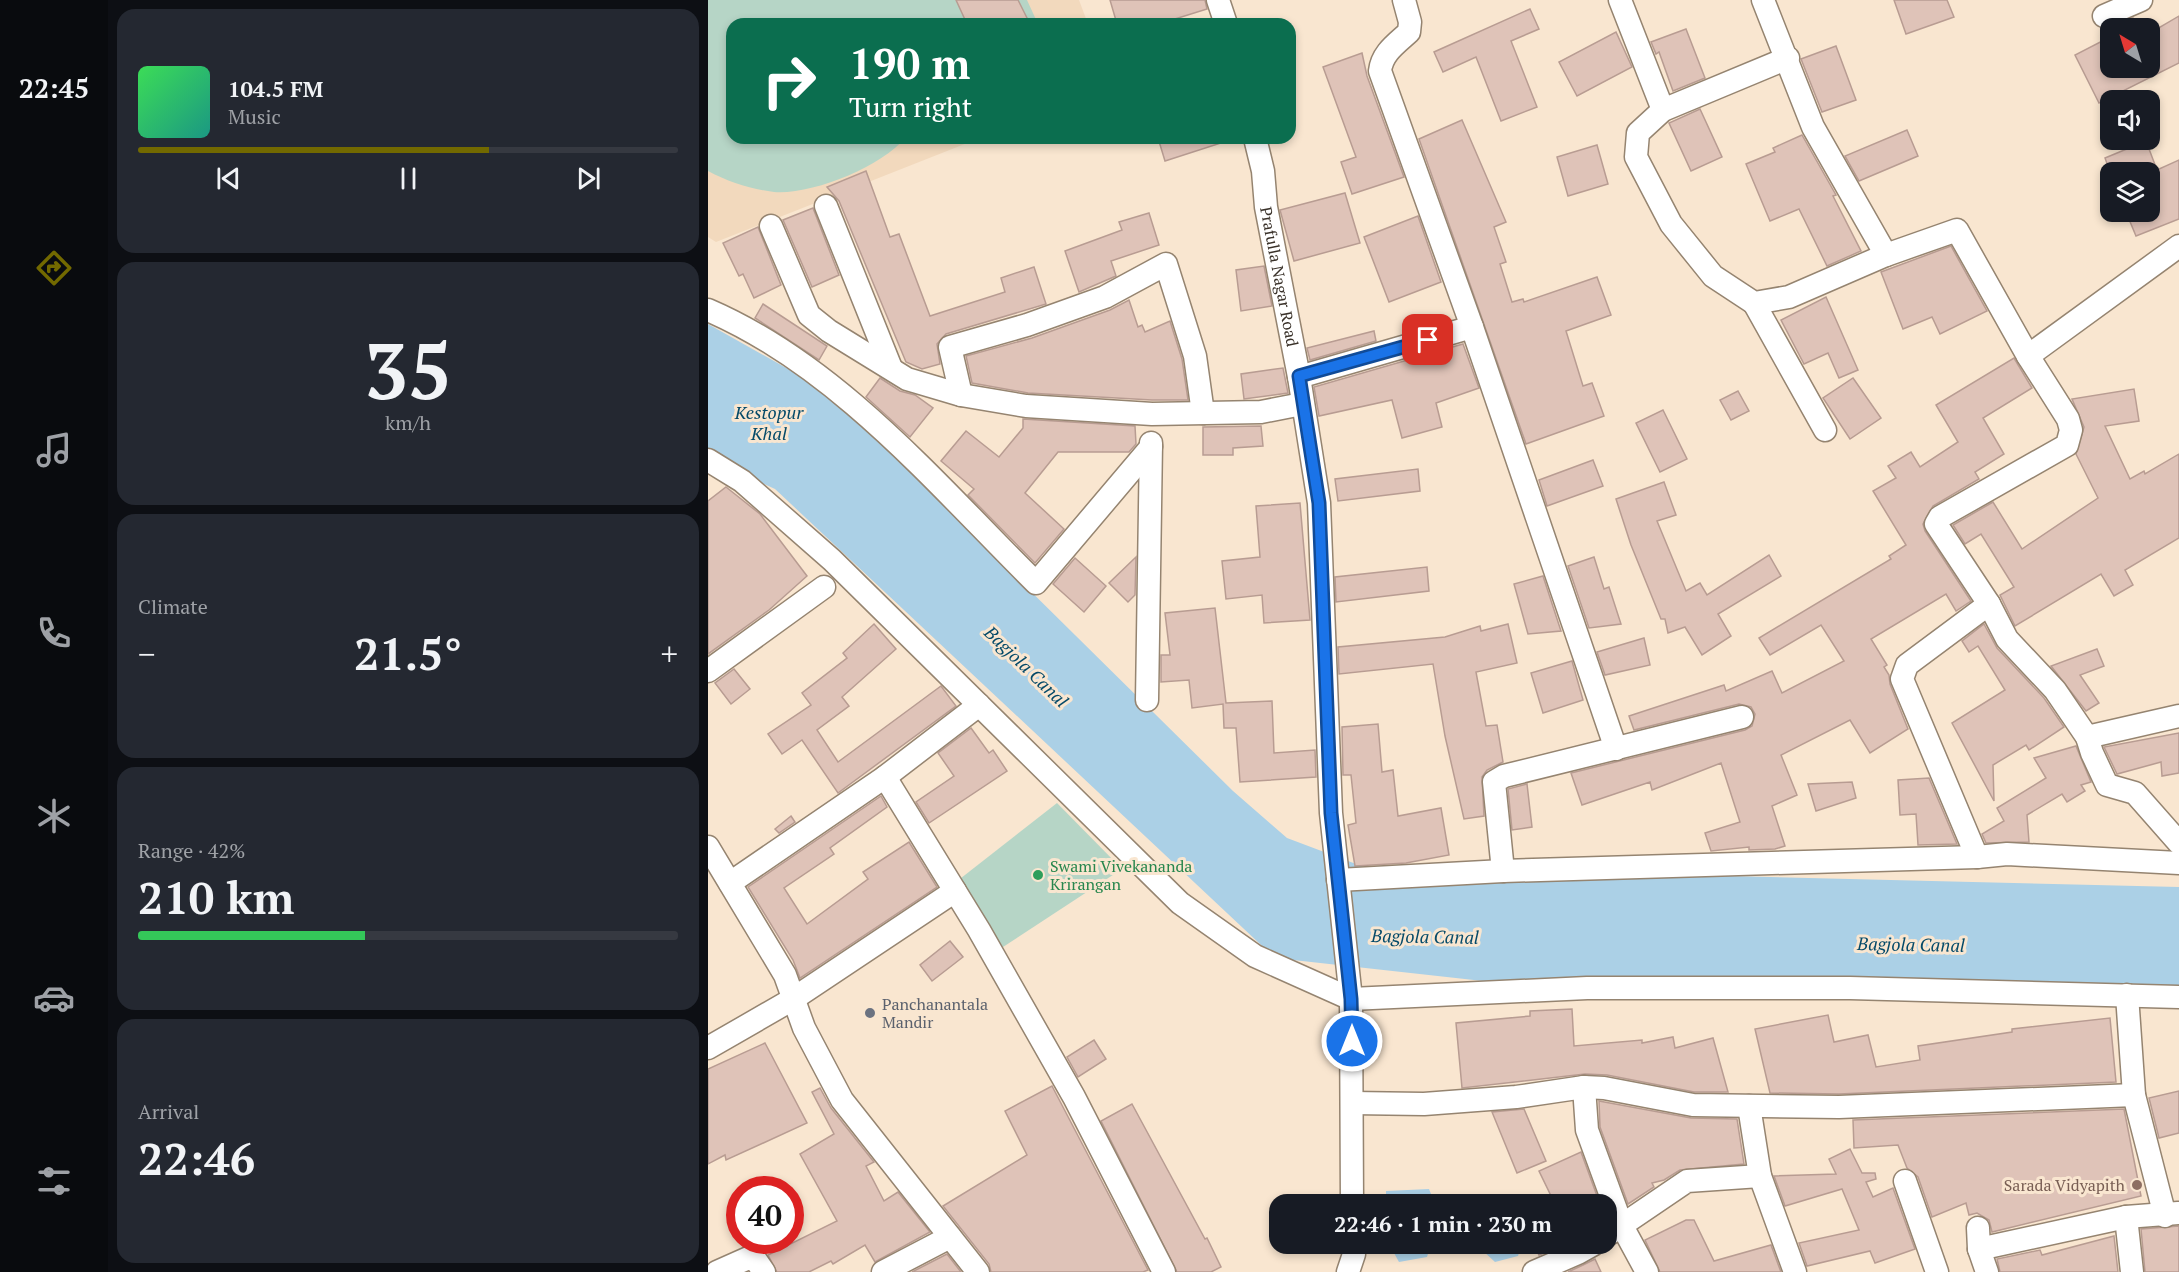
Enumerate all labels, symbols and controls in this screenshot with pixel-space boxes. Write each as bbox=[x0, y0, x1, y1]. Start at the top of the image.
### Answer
north arrow bbox=[2100, 18, 2160, 78]
map controls bbox=[2100, 18, 2160, 222]
text: 190 m bbox=[849, 35, 970, 91]
icon: right bbox=[750, 42, 828, 120]
text: 22:45 bbox=[19, 70, 89, 106]
text: 104.5 FM bbox=[228, 74, 323, 103]
text: Turn right bbox=[849, 89, 972, 125]
button: sound bbox=[2100, 90, 2160, 150]
text: Music bbox=[228, 103, 281, 130]
icon: previous bbox=[212, 162, 245, 195]
icon: pause bbox=[392, 162, 425, 195]
icon: next bbox=[572, 162, 605, 195]
button: layers bbox=[2100, 162, 2160, 222]
street label: Prafulla Nagar Road bbox=[1255, 205, 1304, 349]
icon: directions bbox=[33, 247, 75, 289]
pin bbox=[1402, 314, 1453, 365]
text: 35 bbox=[364, 318, 452, 421]
icon: arrive bbox=[1411, 323, 1444, 356]
water label: Kestopur Khal bbox=[734, 400, 804, 445]
text: km/h bbox=[385, 409, 431, 436]
icon: music bbox=[33, 429, 75, 471]
text: Climate bbox=[138, 593, 208, 620]
icon: phone bbox=[33, 612, 75, 654]
water label: Bagjola Canal bbox=[979, 620, 1074, 712]
text: 21.5° bbox=[354, 623, 462, 683]
text: − bbox=[138, 632, 156, 675]
text: + bbox=[660, 632, 678, 675]
icon: climate bbox=[33, 795, 75, 837]
text: Range · 42% bbox=[138, 837, 245, 864]
place label: Swami Vivekananda Krirangan bbox=[1050, 855, 1192, 895]
text: 210 km bbox=[138, 867, 294, 927]
marker: Swami Vivekananda Krirangan bbox=[1031, 868, 1045, 882]
water label: Bagjola Canal bbox=[1370, 923, 1479, 949]
water label: Bagjola Canal bbox=[1856, 931, 1965, 957]
icon: car bbox=[33, 977, 75, 1019]
place label: Panchanantala Mandir bbox=[882, 993, 988, 1033]
marker: Panchanantala Mandir bbox=[863, 1006, 877, 1020]
position arrow bbox=[1320, 1009, 1384, 1073]
text: Arrival bbox=[138, 1098, 199, 1125]
text: 22:46 bbox=[138, 1128, 255, 1188]
icon: filters bbox=[33, 1160, 75, 1202]
place label: Sarada Vidyapith bbox=[2004, 1174, 2126, 1196]
speed limit sign: 40 bbox=[726, 1176, 804, 1254]
marker: Sarada Vidyapith bbox=[2130, 1178, 2144, 1192]
text: 22:46 · 1 min · 230 m bbox=[1334, 1209, 1552, 1238]

